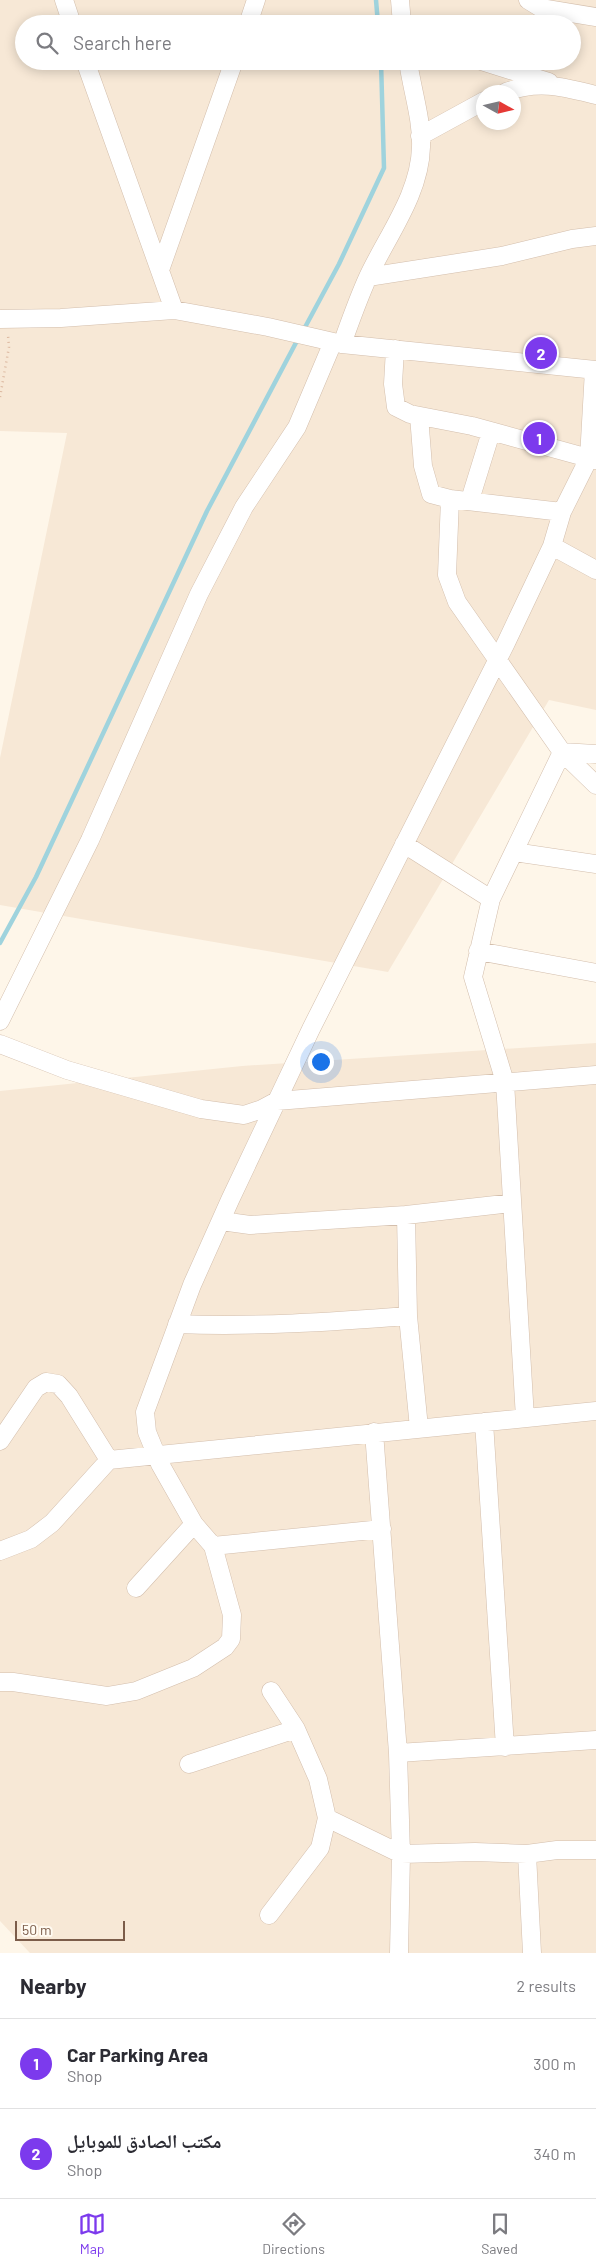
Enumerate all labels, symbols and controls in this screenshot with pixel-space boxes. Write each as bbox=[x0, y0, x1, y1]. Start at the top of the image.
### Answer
search box bbox=[15, 15, 581, 70]
icon: search bbox=[33, 29, 61, 57]
text: Search here bbox=[73, 31, 172, 54]
north arrow bbox=[476, 85, 521, 130]
pin: 2 bbox=[525, 334, 557, 372]
pin: 1 bbox=[523, 419, 555, 457]
your location bbox=[308, 1049, 334, 1075]
scale bar bbox=[15, 1918, 125, 1941]
text: 50 m bbox=[22, 1921, 51, 1938]
text: Nearby bbox=[20, 1973, 86, 1998]
text: 2 results bbox=[517, 1976, 576, 1995]
text: Car Parking Area bbox=[67, 2043, 208, 2066]
text: 1 bbox=[33, 2054, 39, 2073]
text: 300 m bbox=[533, 2054, 576, 2073]
text: Shop bbox=[67, 2066, 102, 2085]
text: مكتب الصادق للموبايل bbox=[67, 2129, 221, 2152]
text: 2 bbox=[32, 2144, 40, 2163]
text: 340 m bbox=[533, 2144, 576, 2163]
text: Shop bbox=[67, 2160, 102, 2179]
tab: Map bbox=[78, 2210, 106, 2257]
tab: Directions bbox=[262, 2210, 325, 2257]
tab: Saved bbox=[481, 2210, 518, 2257]

